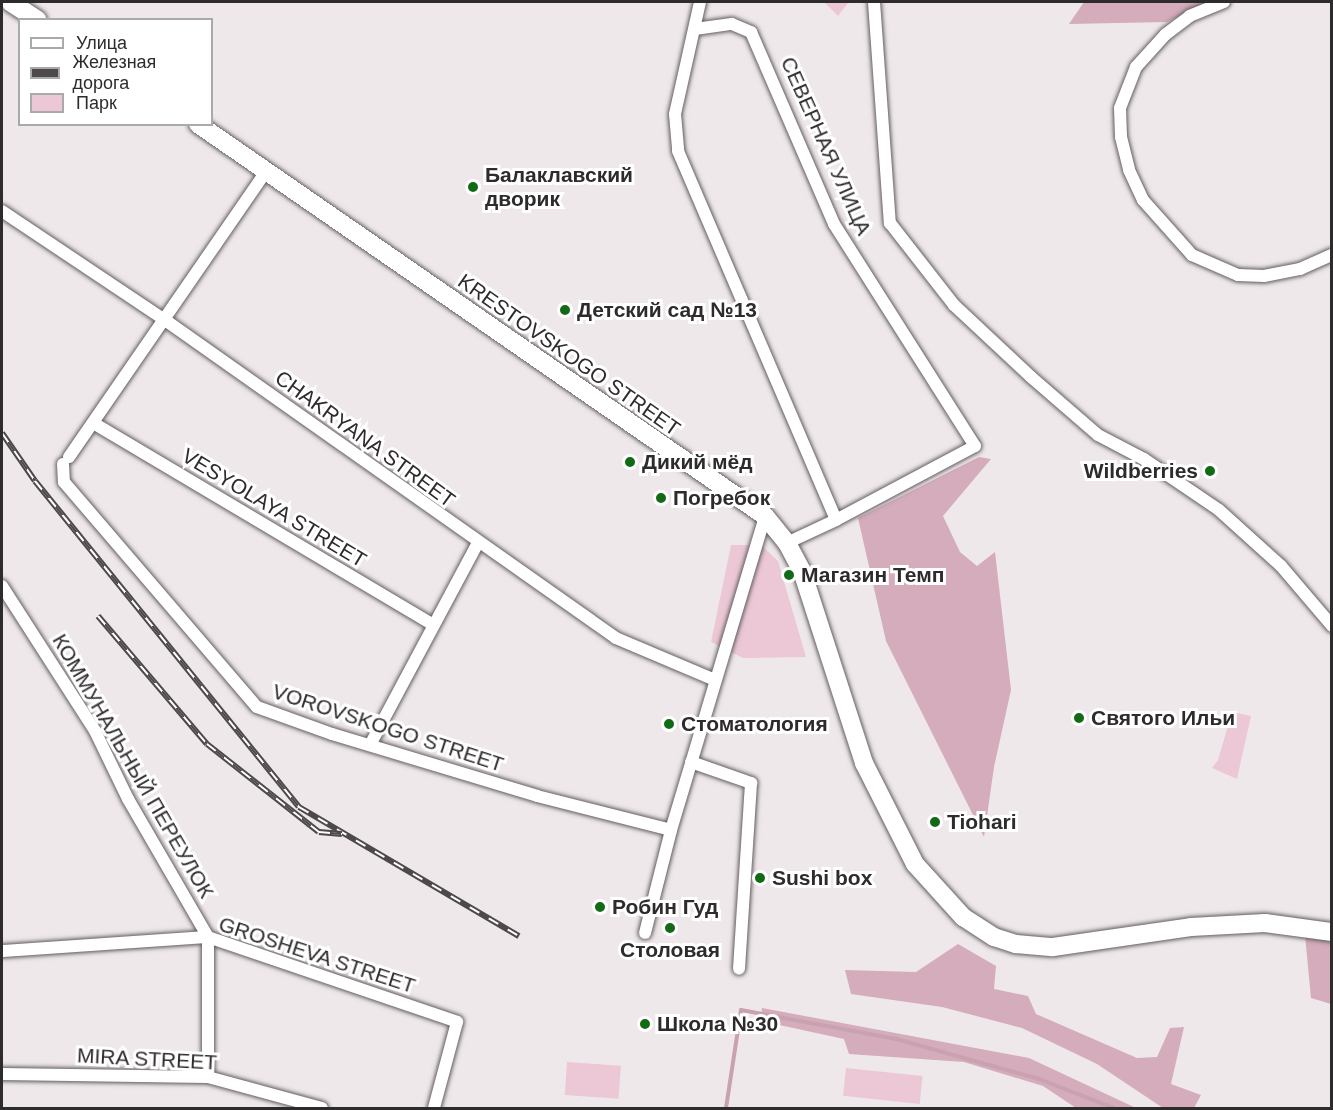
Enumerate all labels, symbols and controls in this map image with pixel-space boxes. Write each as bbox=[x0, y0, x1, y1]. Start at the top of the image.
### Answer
legend bbox=[18, 18, 213, 126]
text: Улица bbox=[76, 33, 127, 53]
text: Железная дорога bbox=[72, 52, 156, 93]
street label: СЕВЕРНАЯ УЛИЦА bbox=[775, 53, 877, 239]
text: Парк bbox=[76, 93, 117, 113]
place label: Балаклавский дворик bbox=[485, 162, 633, 212]
marker: Балаклавский дворик bbox=[466, 180, 480, 194]
street label: KRESTOVSKOGO STREET bbox=[453, 268, 685, 442]
place label: Детский сад №13 bbox=[577, 297, 757, 323]
marker: Детский сад №13 bbox=[558, 303, 572, 317]
street label: CHAKRYANA STREET bbox=[270, 365, 460, 513]
street label: VESYOLAYA STREET bbox=[177, 443, 371, 573]
place label: Дикий мёд bbox=[642, 449, 753, 475]
marker: Дикий мёд bbox=[623, 455, 637, 469]
place label: Wildberries bbox=[1084, 458, 1198, 484]
marker: Wildberries bbox=[1203, 464, 1217, 478]
place label: Погребок bbox=[673, 485, 770, 511]
marker: Погребок bbox=[654, 491, 668, 505]
place label: Магазин Темп bbox=[801, 562, 944, 588]
marker: Магазин Темп bbox=[782, 568, 796, 582]
street label: КОММУНАЛЬНЫЙ ПЕРЕУЛОК bbox=[47, 630, 219, 902]
street label: VOROVSKOGO STREET bbox=[269, 679, 507, 777]
place label: Святого Ильи bbox=[1091, 705, 1235, 731]
place label: Стоматология bbox=[681, 711, 828, 737]
marker: Святого Ильи bbox=[1072, 711, 1086, 725]
marker: Стоматология bbox=[662, 717, 676, 731]
place label: Tiohari bbox=[947, 809, 1017, 835]
marker: Tiohari bbox=[928, 815, 942, 829]
place label: Sushi box bbox=[772, 865, 872, 891]
marker: Sushi box bbox=[753, 871, 767, 885]
place label: Робин Гуд bbox=[612, 894, 718, 920]
marker: Робин Гуд bbox=[593, 900, 607, 914]
street label: GROSHEVA STREET bbox=[215, 911, 419, 999]
marker: Столовая bbox=[663, 921, 677, 935]
place label: Столовая bbox=[620, 937, 720, 963]
place label: Школа №30 bbox=[657, 1011, 778, 1037]
marker: Школа №30 bbox=[638, 1017, 652, 1031]
street label: MIRA STREET bbox=[76, 1043, 218, 1075]

